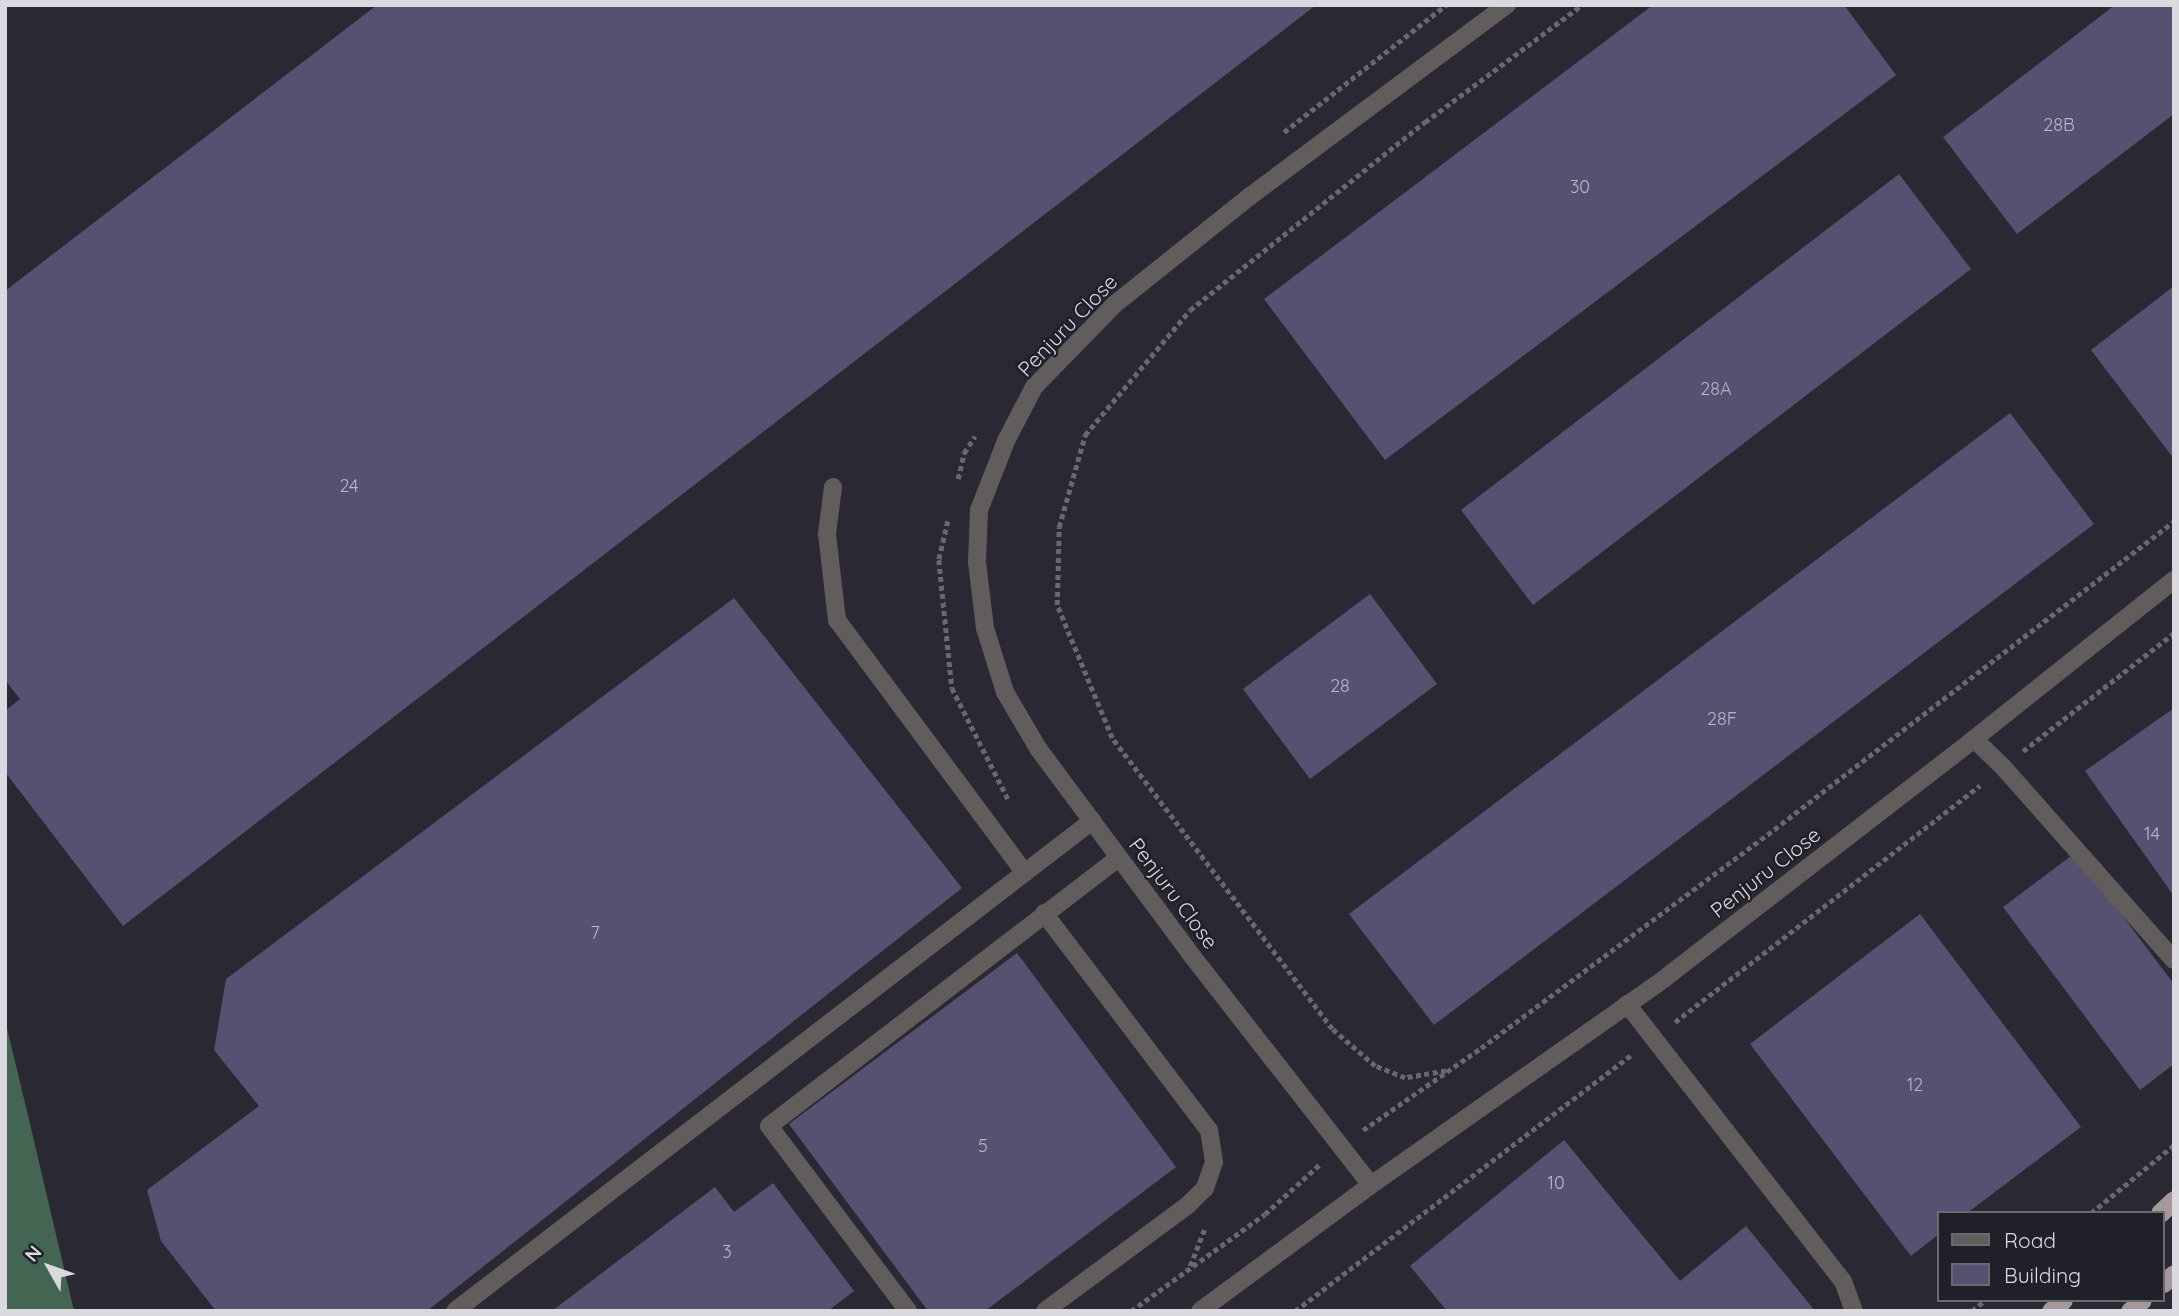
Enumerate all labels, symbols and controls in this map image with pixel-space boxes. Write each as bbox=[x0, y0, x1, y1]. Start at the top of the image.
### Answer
house number: 28B bbox=[2043, 114, 2075, 136]
house number: 30 bbox=[1570, 176, 1590, 198]
street label: Penjuru Close bbox=[1012, 269, 1122, 381]
house number: 28A bbox=[1700, 378, 1732, 400]
house number: 24 bbox=[339, 475, 359, 497]
house number: 28 bbox=[1330, 675, 1350, 697]
house number: 28F bbox=[1707, 708, 1737, 730]
street label: Penjuru Close bbox=[1705, 821, 1825, 923]
house number: 14 bbox=[2144, 823, 2160, 845]
street label: Penjuru Close bbox=[1124, 833, 1224, 953]
house number: 7 bbox=[590, 922, 600, 944]
house number: 12 bbox=[1907, 1074, 1923, 1096]
house number: 5 bbox=[978, 1135, 988, 1157]
house number: 10 bbox=[1547, 1172, 1565, 1194]
legend bbox=[1938, 1211, 2165, 1302]
text: Road bbox=[2004, 1227, 2056, 1253]
north arrow bbox=[14, 1232, 84, 1302]
text: N bbox=[19, 1240, 47, 1267]
house number: 3 bbox=[722, 1241, 732, 1263]
text: Building bbox=[2004, 1262, 2081, 1288]

